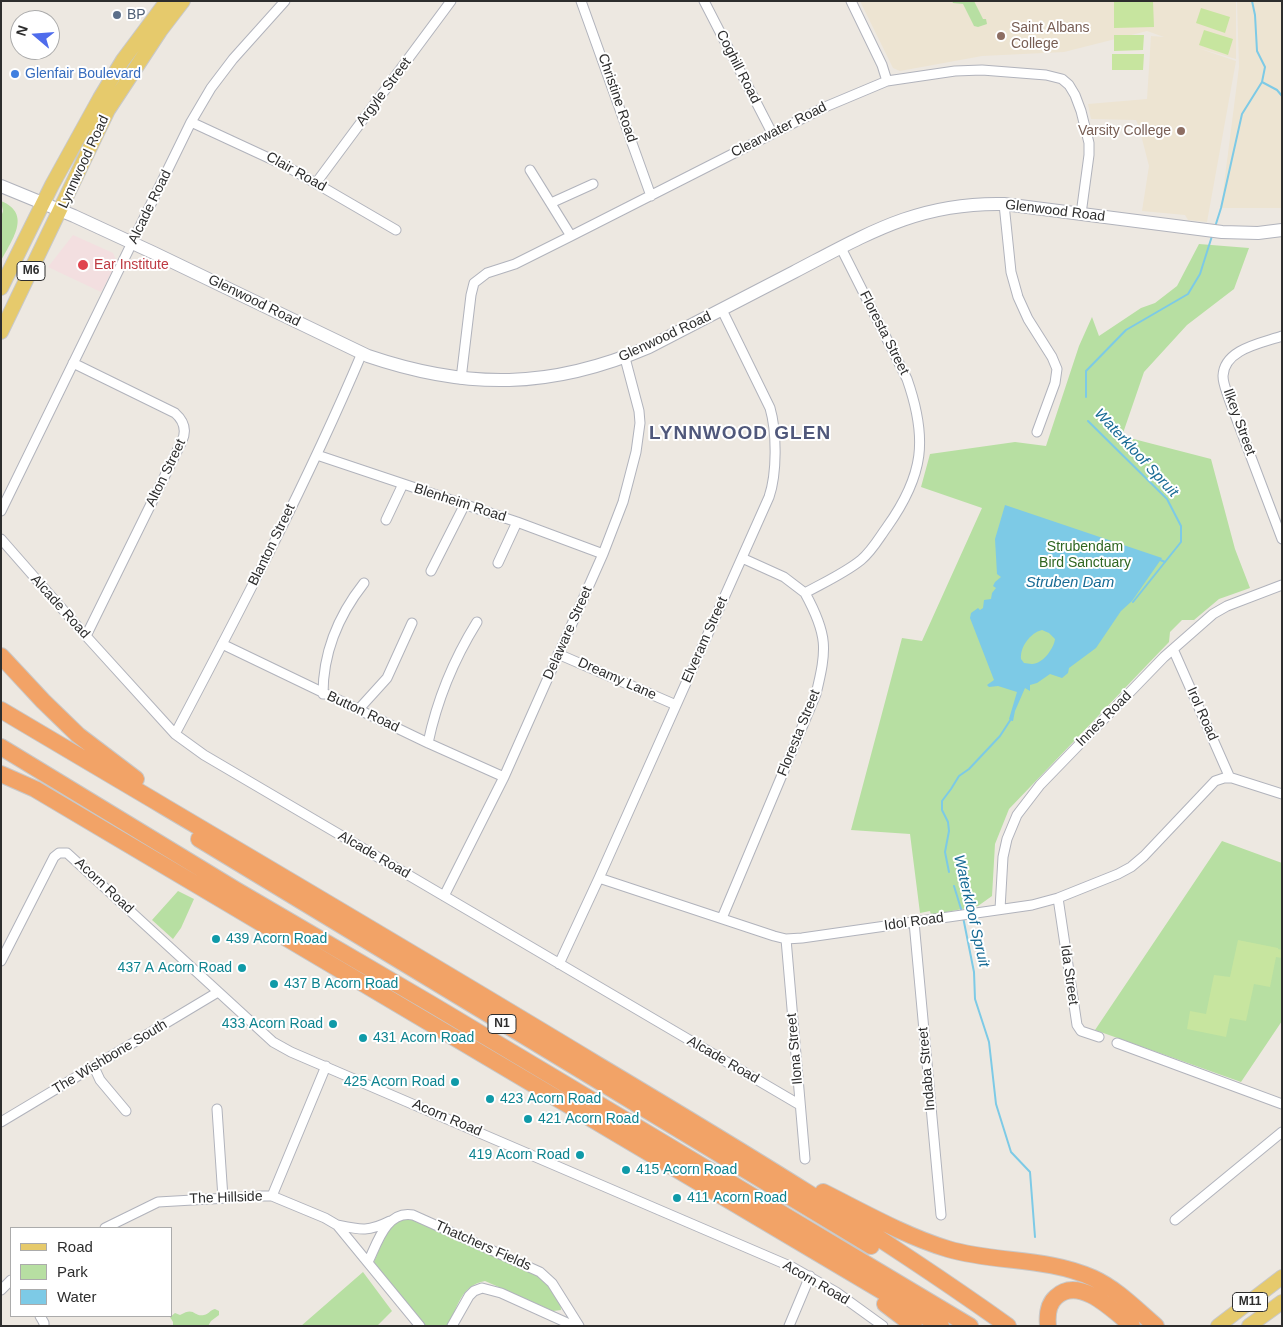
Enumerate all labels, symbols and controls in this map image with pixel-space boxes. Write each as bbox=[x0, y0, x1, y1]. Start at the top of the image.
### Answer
place label: BP bbox=[127, 7, 146, 23]
marker: BP bbox=[111, 9, 123, 21]
north arrow bbox=[10, 10, 60, 60]
place label: Saint Albans College bbox=[1011, 20, 1090, 52]
text: N bbox=[13, 23, 31, 38]
street label: Coghill Road bbox=[712, 27, 764, 107]
marker: Saint Albans College bbox=[995, 30, 1007, 42]
street label: Christine Road bbox=[594, 51, 640, 145]
street label: Argyle Street bbox=[353, 55, 415, 129]
place label: Glenfair Boulevard bbox=[25, 66, 141, 82]
marker: Glenfair Boulevard bbox=[9, 68, 21, 80]
street label: Clearwater Road bbox=[728, 99, 830, 161]
street label: Lynnwood Road bbox=[55, 113, 113, 211]
place label: Varsity College bbox=[1078, 123, 1171, 139]
marker: Varsity College bbox=[1175, 125, 1187, 137]
street label: Clair Road bbox=[263, 149, 329, 195]
street label: Alcade Road bbox=[125, 167, 175, 247]
street label: Glenwood Road bbox=[1004, 197, 1106, 225]
place label: Ear Institute bbox=[94, 257, 169, 273]
marker: Ear Institute bbox=[76, 258, 90, 272]
road number: M6 bbox=[17, 262, 45, 280]
street label: Glenwood Road bbox=[205, 271, 303, 331]
street label: Floresta Street bbox=[856, 288, 912, 378]
street label: Glenwood Road bbox=[616, 308, 714, 366]
street label: Ilkey Street bbox=[1219, 386, 1259, 458]
water label: Waterkloof Spruit bbox=[1090, 405, 1182, 501]
district label: LYNNWOOD GLEN bbox=[647, 423, 833, 445]
street label: Alton Street bbox=[142, 436, 190, 510]
street label: Blenheim Road bbox=[412, 480, 508, 526]
street label: Blanton Street bbox=[245, 501, 299, 589]
park label: Strubendam Bird Sanctuary bbox=[1039, 539, 1131, 572]
street label: Alcade Road bbox=[27, 572, 93, 642]
water label: Struben Dam bbox=[1026, 574, 1114, 592]
street label: Delaware Street bbox=[540, 584, 596, 682]
street label: Elveram Street bbox=[678, 594, 732, 686]
street label: Dreamy Lane bbox=[575, 654, 659, 704]
street label: Irol Road bbox=[1183, 685, 1221, 743]
street label: Floresta Street bbox=[774, 687, 824, 779]
street label: Button Road bbox=[324, 688, 402, 736]
street label: Innes Road bbox=[1073, 688, 1135, 750]
street label: Alcade Road bbox=[335, 828, 413, 882]
water label: Waterkloof Spruit bbox=[949, 853, 993, 969]
street label: Acorn Road bbox=[71, 855, 137, 917]
street label: Idol Road bbox=[883, 910, 945, 934]
place label: 439 Acorn Road bbox=[226, 931, 327, 947]
marker: 439 Acorn Road bbox=[210, 933, 222, 945]
street label: Ida Street bbox=[1056, 944, 1082, 1006]
place label: 437 A Acorn Road bbox=[118, 960, 232, 976]
marker: 437 A Acorn Road bbox=[236, 962, 248, 974]
place label: 437 B Acorn Road bbox=[284, 976, 398, 992]
marker: 437 B Acorn Road bbox=[268, 978, 280, 990]
street label: Ilona Street bbox=[784, 1013, 806, 1085]
road number: N1 bbox=[488, 1014, 516, 1034]
street label: The Wishbone South bbox=[50, 1016, 170, 1098]
place label: 433 Acorn Road bbox=[222, 1016, 323, 1032]
marker: 433 Acorn Road bbox=[327, 1018, 339, 1030]
street label: Indaba Street bbox=[915, 1026, 939, 1112]
place label: 431 Acorn Road bbox=[373, 1030, 474, 1046]
marker: 431 Acorn Road bbox=[357, 1032, 369, 1044]
street label: Alcade Road bbox=[684, 1033, 762, 1087]
place label: 425 Acorn Road bbox=[344, 1074, 445, 1090]
marker: 425 Acorn Road bbox=[449, 1076, 461, 1088]
place label: 423 Acorn Road bbox=[500, 1091, 601, 1107]
marker: 423 Acorn Road bbox=[484, 1093, 496, 1105]
street label: Acorn Road bbox=[410, 1096, 484, 1140]
place label: 421 Acorn Road bbox=[538, 1111, 639, 1127]
marker: 421 Acorn Road bbox=[522, 1113, 534, 1125]
place label: 419 Acorn Road bbox=[469, 1147, 570, 1163]
marker: 419 Acorn Road bbox=[574, 1149, 586, 1161]
place label: 415 Acorn Road bbox=[636, 1162, 737, 1178]
marker: 415 Acorn Road bbox=[620, 1164, 632, 1176]
street label: The Hillside bbox=[189, 1188, 263, 1208]
place label: 411 Acorn Road bbox=[687, 1190, 787, 1206]
marker: 411 Acorn Road bbox=[671, 1192, 683, 1204]
street label: Thatchers Fields bbox=[432, 1217, 534, 1275]
legend bbox=[10, 1227, 172, 1317]
text: Road bbox=[57, 1238, 93, 1255]
street label: Acorn Road bbox=[780, 1257, 852, 1309]
text: Park bbox=[57, 1263, 88, 1280]
text: Water bbox=[57, 1288, 96, 1305]
road number: M11 bbox=[1232, 1292, 1268, 1311]

